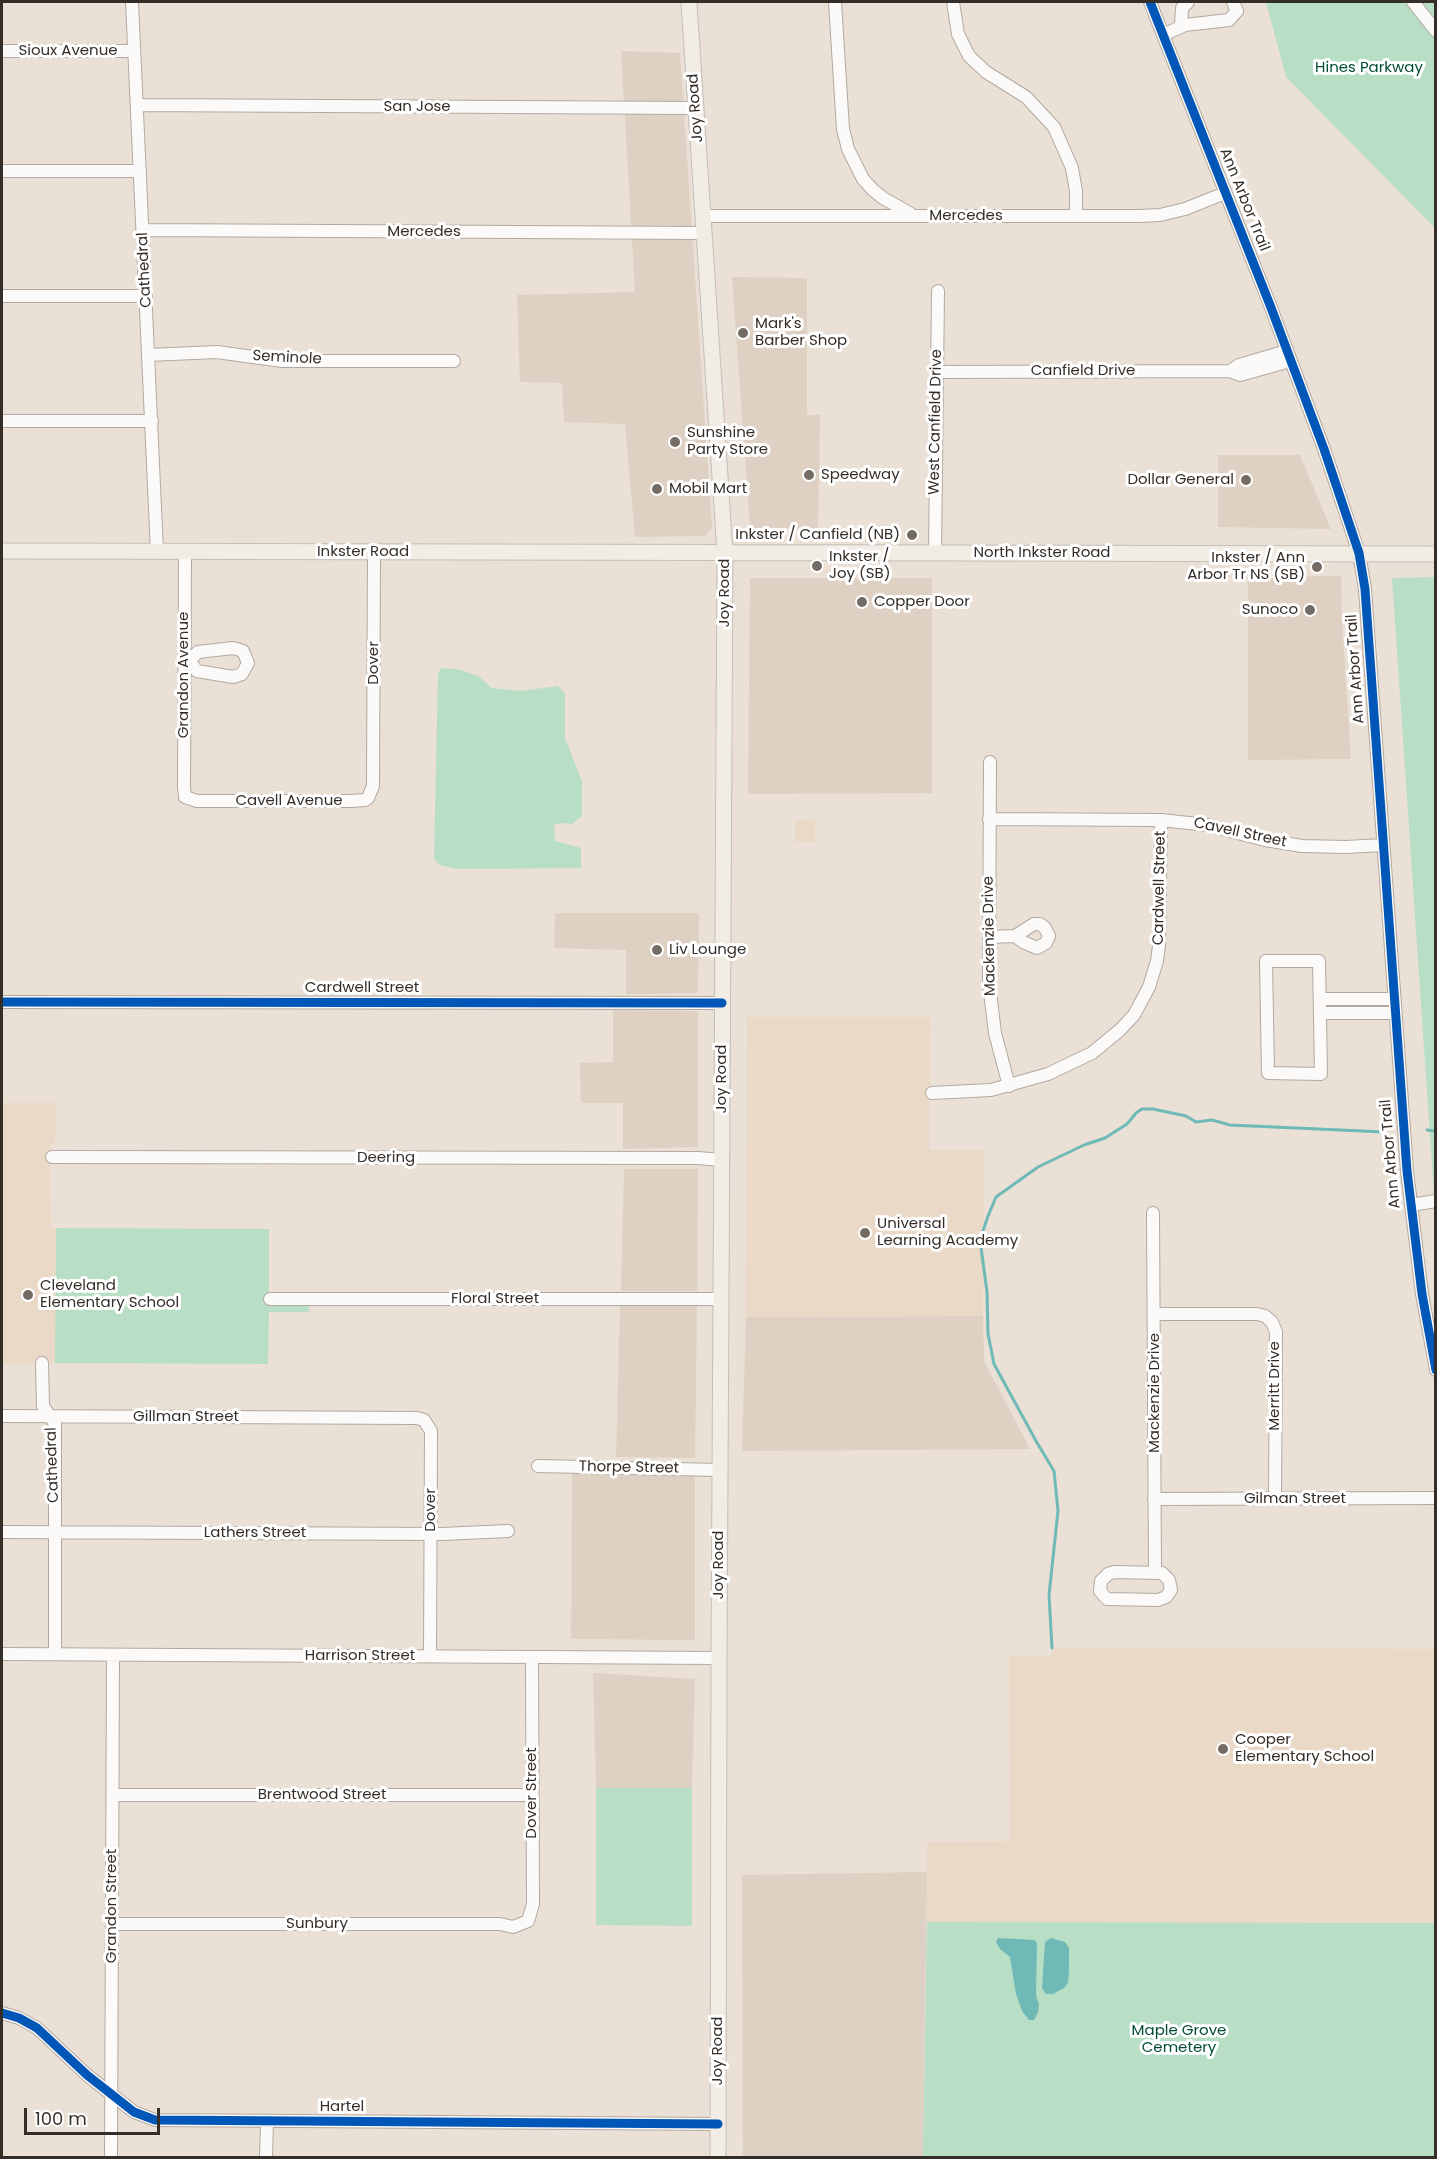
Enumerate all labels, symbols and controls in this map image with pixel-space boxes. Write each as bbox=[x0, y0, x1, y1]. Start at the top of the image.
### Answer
street label: Sioux Avenue bbox=[18, 42, 118, 60]
park label: Hines Parkway bbox=[1315, 59, 1423, 77]
street label: Joy Road bbox=[685, 73, 707, 143]
street label: San Jose bbox=[383, 98, 451, 116]
street label: Ann Arbor Trail bbox=[1215, 146, 1273, 254]
street label: Mercedes bbox=[929, 207, 1003, 225]
street label: Mercedes bbox=[387, 223, 461, 241]
street label: Cathedral bbox=[134, 232, 156, 308]
place label: Mark's Barber Shop bbox=[755, 315, 847, 350]
marker: Mark's Barber Shop bbox=[736, 326, 750, 340]
street label: Seminole bbox=[252, 347, 322, 369]
street label: West Canfield Drive bbox=[926, 349, 946, 495]
street label: Canfield Drive bbox=[1031, 362, 1135, 380]
place label: Sunshine Party Store bbox=[687, 424, 768, 459]
marker: Sunshine Party Store bbox=[668, 435, 682, 449]
place label: Speedway bbox=[821, 466, 900, 484]
marker: Speedway bbox=[802, 468, 816, 482]
place label: Dollar General bbox=[1127, 471, 1234, 489]
marker: Dollar General bbox=[1239, 473, 1253, 487]
place label: Mobil Mart bbox=[669, 480, 747, 498]
marker: Mobil Mart bbox=[650, 482, 664, 496]
place label: Inkster / Canfield (NB) bbox=[735, 526, 900, 544]
marker: Inkster / Canfield (NB) bbox=[905, 528, 919, 542]
street label: Inkster Road bbox=[317, 543, 409, 561]
street label: North Inkster Road bbox=[973, 544, 1111, 562]
place label: Inkster / Joy (SB) bbox=[829, 548, 891, 583]
place label: Inkster / Ann Arbor Tr NS (SB) bbox=[1187, 549, 1305, 584]
street label: Joy Road bbox=[716, 559, 734, 627]
marker: Inkster / Joy (SB) bbox=[810, 559, 824, 573]
marker: Inkster / Ann Arbor Tr NS (SB) bbox=[1310, 560, 1324, 574]
place label: Copper Door bbox=[874, 593, 970, 611]
marker: Copper Door bbox=[855, 595, 869, 609]
place label: Sunoco bbox=[1242, 601, 1298, 619]
marker: Sunoco bbox=[1303, 603, 1317, 617]
street label: Grandon Avenue bbox=[175, 612, 193, 738]
street label: Ann Arbor Trail bbox=[1343, 614, 1369, 724]
street label: Dover bbox=[365, 641, 383, 685]
street label: Cavell Avenue bbox=[235, 792, 343, 810]
street label: Cavell Street bbox=[1192, 814, 1288, 852]
street label: Cardwell Street bbox=[1150, 831, 1170, 945]
street label: Mackenzie Drive bbox=[980, 876, 1000, 996]
place label: Liv Lounge bbox=[669, 941, 746, 959]
marker: Liv Lounge bbox=[650, 943, 664, 957]
street label: Cardwell Street bbox=[305, 979, 419, 997]
street label: Joy Road bbox=[713, 1045, 731, 1113]
street label: Ann Arbor Trail bbox=[1377, 1099, 1405, 1209]
street label: Deering bbox=[357, 1149, 415, 1167]
place label: Universal Learning Academy bbox=[877, 1215, 1018, 1250]
marker: Universal Learning Academy bbox=[858, 1226, 872, 1240]
place label: Cleveland Elementary School bbox=[40, 1277, 179, 1312]
marker: Cleveland Elementary School bbox=[21, 1288, 35, 1302]
street label: Floral Street bbox=[451, 1290, 539, 1308]
street label: Mackenzie Drive bbox=[1146, 1333, 1164, 1453]
street label: Merritt Drive bbox=[1266, 1341, 1284, 1431]
street label: Gillman Street bbox=[133, 1408, 239, 1426]
street label: Cathedral bbox=[43, 1427, 63, 1503]
street label: Thorpe Street bbox=[579, 1458, 679, 1478]
street label: Dover bbox=[422, 1488, 440, 1532]
street label: Gilman Street bbox=[1244, 1490, 1346, 1508]
street label: Lathers Street bbox=[204, 1524, 306, 1542]
street label: Joy Road bbox=[710, 1531, 728, 1599]
street label: Harrison Street bbox=[305, 1647, 415, 1665]
place label: Cooper Elementary School bbox=[1235, 1731, 1374, 1766]
marker: Cooper Elementary School bbox=[1216, 1742, 1230, 1756]
street label: Dover Street bbox=[523, 1747, 541, 1839]
street label: Brentwood Street bbox=[258, 1786, 386, 1804]
street label: Grandon Street bbox=[103, 1849, 121, 1963]
street label: Sunbury bbox=[286, 1915, 348, 1933]
street label: Joy Road bbox=[709, 2017, 727, 2085]
park label: Maple Grove Cemetery bbox=[1132, 2022, 1226, 2057]
scale bar bbox=[27, 2096, 164, 2134]
street label: Hartel bbox=[320, 2098, 364, 2116]
text: 100 m bbox=[35, 2106, 87, 2131]

